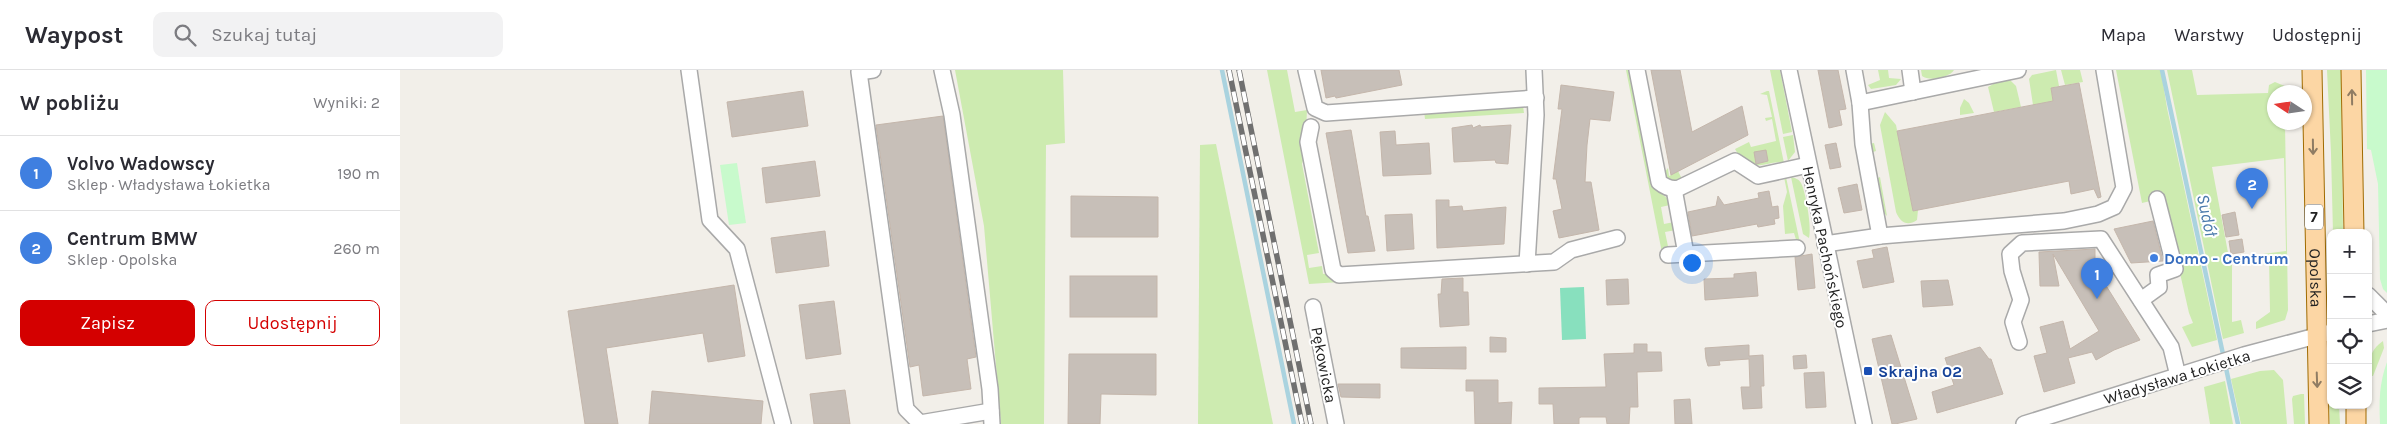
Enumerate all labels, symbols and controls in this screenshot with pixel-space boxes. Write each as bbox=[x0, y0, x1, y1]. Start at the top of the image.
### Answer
search box bbox=[153, 12, 503, 57]
text: Waypost bbox=[25, 21, 123, 49]
icon: search bbox=[171, 21, 199, 49]
text: Szukaj tutaj bbox=[211, 24, 317, 46]
text: Mapa bbox=[2101, 24, 2146, 46]
text: Warstwy bbox=[2174, 24, 2244, 46]
text: Udostępnij bbox=[2272, 24, 2362, 46]
north arrow bbox=[2267, 85, 2312, 130]
one-way arrow bbox=[2347, 89, 2357, 105]
text: W pobliżu bbox=[20, 91, 120, 115]
text: Wyniki: 2 bbox=[313, 93, 380, 112]
one-way arrow bbox=[2309, 138, 2318, 154]
text: Volvo Wadowscy bbox=[67, 153, 214, 175]
text: 1 bbox=[33, 164, 39, 183]
text: 190 m bbox=[337, 164, 380, 183]
street label: Henryka Pachońskiego bbox=[1798, 164, 1852, 330]
pin: 2 bbox=[2236, 168, 2268, 209]
text: Sklep · Władysława Łokietka bbox=[67, 175, 271, 194]
water label: Sudół bbox=[2192, 192, 2222, 240]
road number: 7 bbox=[2305, 204, 2323, 230]
text: Centrum BMW bbox=[67, 228, 198, 250]
map controls bbox=[2327, 229, 2372, 409]
button: + bbox=[2327, 229, 2372, 274]
text: 2 bbox=[31, 239, 41, 258]
text: 260 m bbox=[333, 239, 380, 258]
street label: Opolska bbox=[2306, 248, 2326, 308]
place label: Domo - Centrum bbox=[2164, 249, 2289, 268]
text: Sklep · Opolska bbox=[67, 250, 177, 269]
your location bbox=[1679, 250, 1705, 276]
marker: Domo - Centrum bbox=[2148, 252, 2160, 264]
pin: 1 bbox=[2081, 258, 2113, 299]
button: − bbox=[2327, 274, 2372, 319]
button: Zapisz bbox=[20, 300, 195, 346]
button: Udostępnij bbox=[205, 300, 380, 346]
button: locate bbox=[2327, 319, 2372, 364]
street label: Pękowicka bbox=[1307, 325, 1341, 405]
street label: Władysława Łokietka bbox=[2101, 346, 2253, 408]
place label: Skrajna 02 bbox=[1878, 362, 1962, 381]
button: layers bbox=[2327, 364, 2372, 409]
marker: Skrajna 02 bbox=[1862, 365, 1874, 377]
one-way arrow bbox=[2312, 372, 2322, 388]

